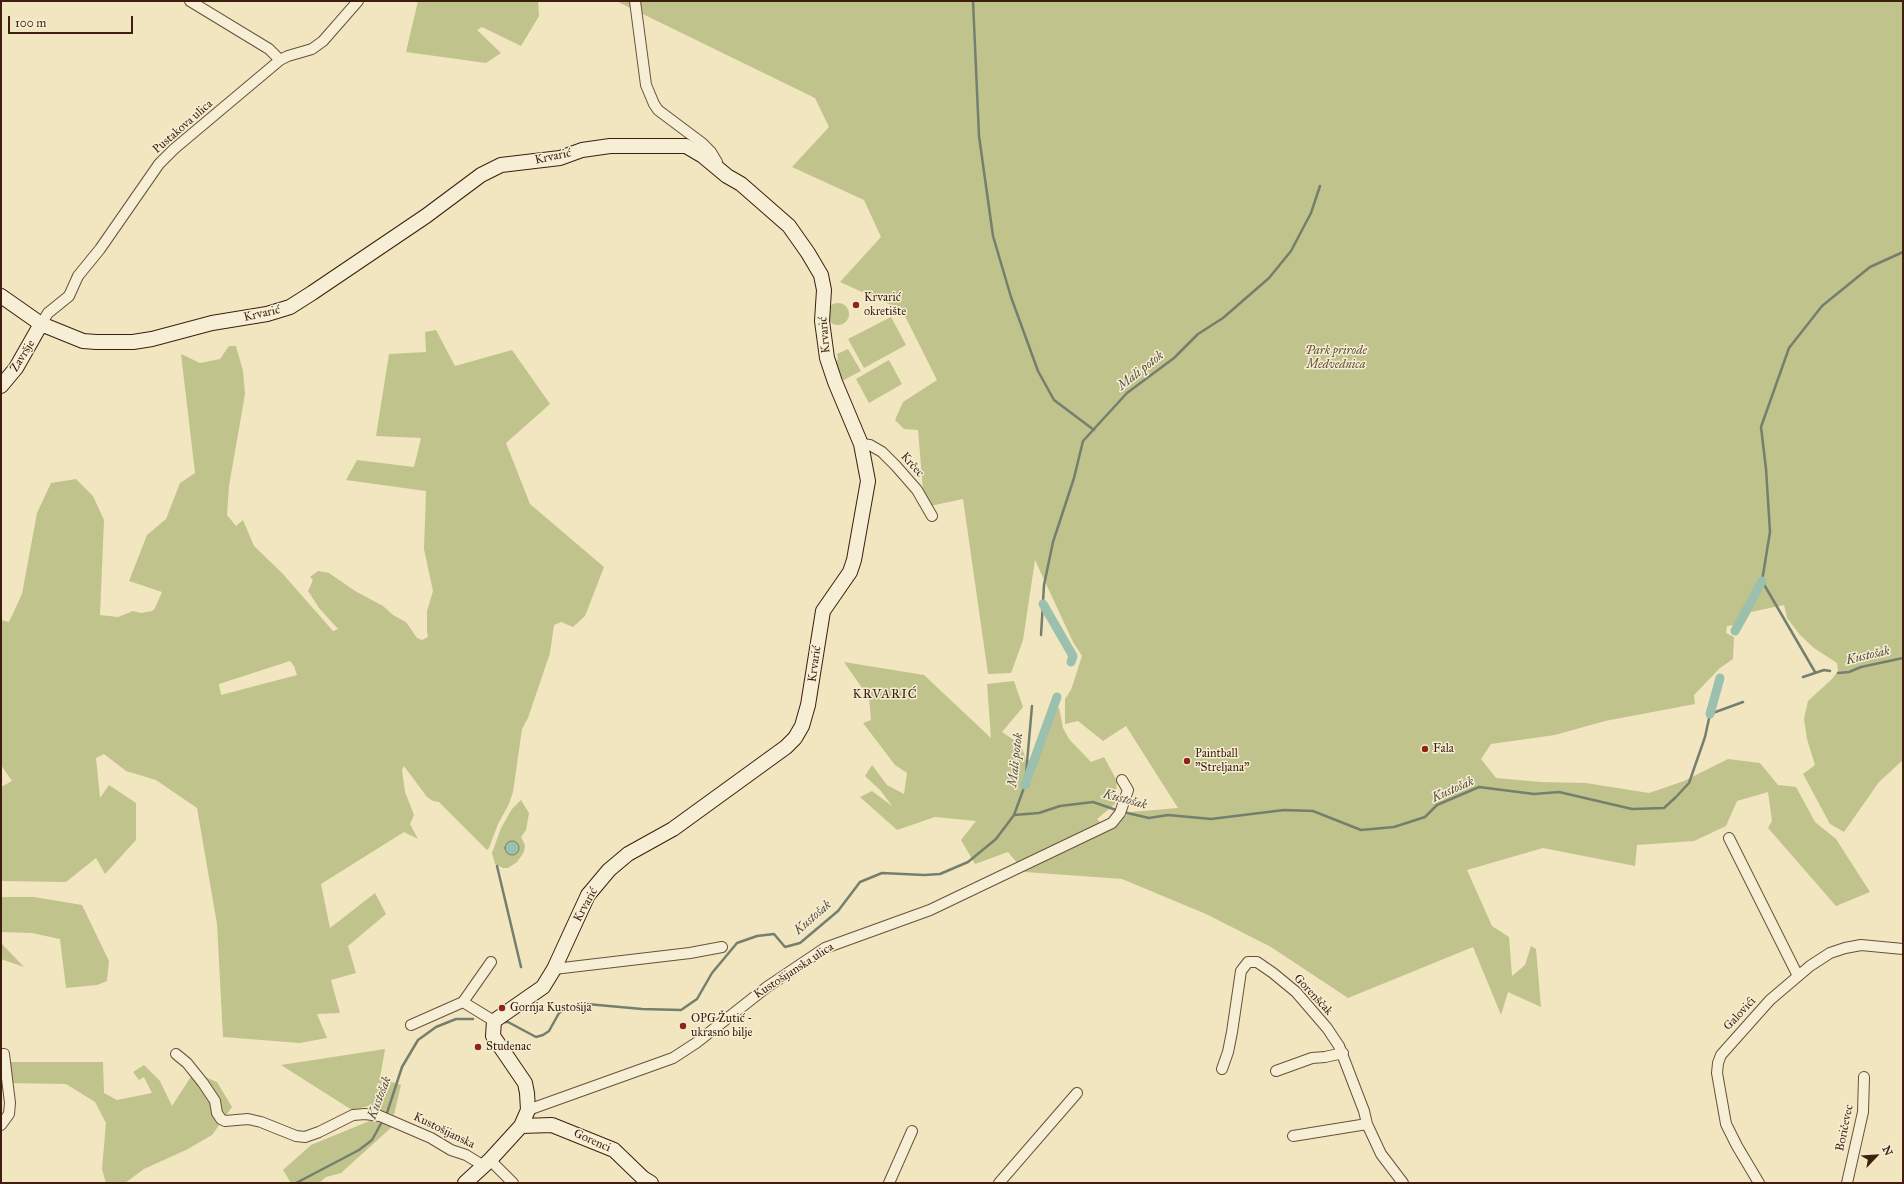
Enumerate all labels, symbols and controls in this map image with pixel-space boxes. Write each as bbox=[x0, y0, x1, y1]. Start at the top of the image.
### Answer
scale bar bbox=[10, 8, 135, 34]
text: 100 m bbox=[15, 16, 46, 30]
street label: Pustakova ulica bbox=[150, 97, 216, 157]
street label: Krvarić bbox=[534, 146, 572, 168]
place label: Krvarić okretište bbox=[864, 291, 906, 319]
marker: Krvarić okretište bbox=[851, 300, 861, 310]
street label: Krvarić bbox=[242, 303, 282, 325]
street label: Krvarić bbox=[816, 316, 834, 354]
street label: Završje bbox=[8, 337, 38, 375]
park label: Park prirode Medvednica bbox=[1305, 344, 1367, 372]
water label: Mali potok bbox=[1115, 348, 1167, 394]
street label: Krčec bbox=[897, 450, 927, 480]
water label: Kustošak bbox=[1844, 643, 1892, 669]
street label: Krvarić bbox=[805, 645, 825, 683]
district label: KRVARIĆ bbox=[852, 687, 918, 703]
water label: Mali potok bbox=[1005, 732, 1027, 788]
place label: Fala bbox=[1433, 742, 1454, 756]
marker: Fala bbox=[1420, 744, 1430, 754]
place label: Paintball "Streljana" bbox=[1195, 747, 1250, 775]
marker: Paintball "Streljana" bbox=[1182, 756, 1192, 766]
water label: Kustošak bbox=[1429, 774, 1477, 806]
water label: Kustošak bbox=[1101, 787, 1149, 813]
street label: Krvarić bbox=[571, 885, 601, 925]
water label: Kustošak bbox=[791, 897, 835, 939]
street label: Kustošijanska ulica bbox=[751, 940, 837, 1002]
street label: Gorenščak bbox=[1290, 971, 1336, 1019]
street label: Galovići bbox=[1721, 994, 1759, 1034]
place label: Gornja Kustošija bbox=[510, 1001, 592, 1015]
marker: Gornja Kustošija bbox=[497, 1003, 507, 1013]
place label: OPG Žutić - ukrasno bilje bbox=[691, 1012, 752, 1040]
marker: OPG Žutić - ukrasno bilje bbox=[678, 1021, 688, 1031]
place label: Studenac bbox=[486, 1040, 531, 1054]
marker: Studenac bbox=[473, 1042, 483, 1052]
water label: Kustošak bbox=[365, 1074, 395, 1122]
street label: Boričevec bbox=[1833, 1103, 1857, 1153]
street label: Kustošijanska bbox=[411, 1110, 477, 1152]
street label: Gorenci bbox=[571, 1126, 613, 1156]
north arrow bbox=[1856, 1136, 1896, 1176]
text: N bbox=[1879, 1144, 1895, 1158]

